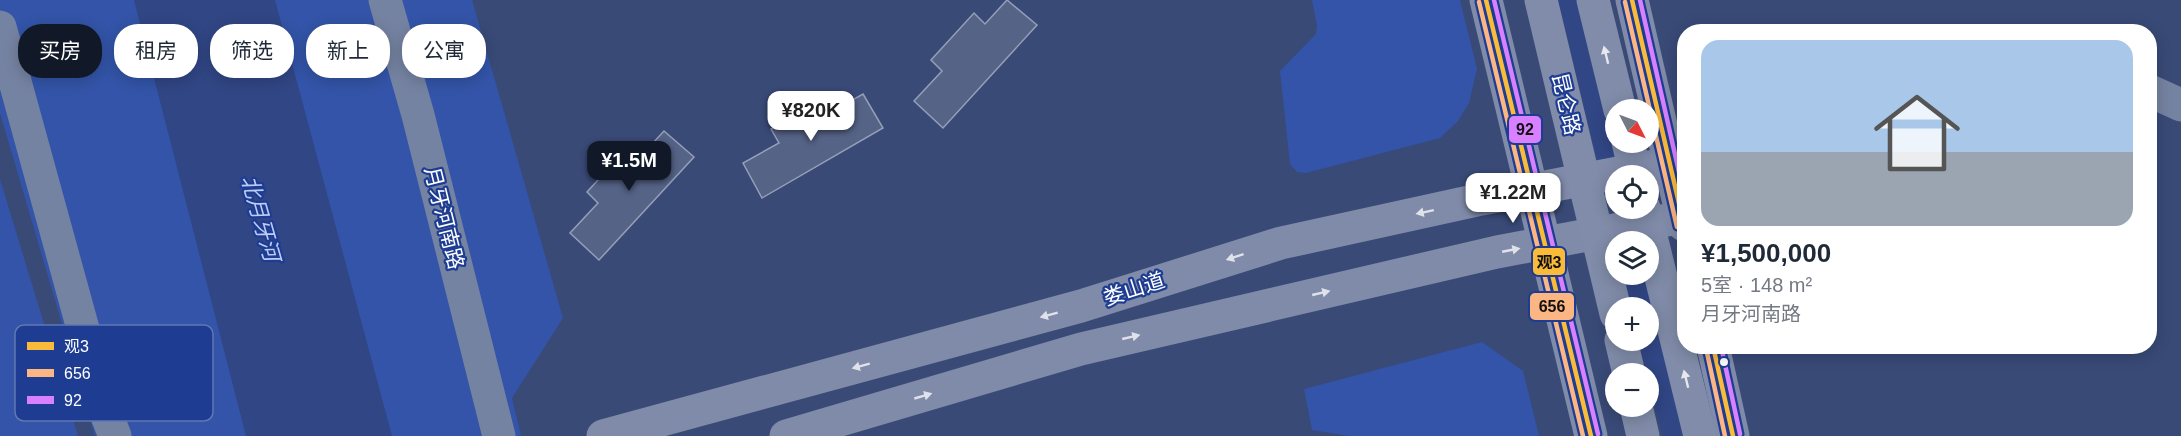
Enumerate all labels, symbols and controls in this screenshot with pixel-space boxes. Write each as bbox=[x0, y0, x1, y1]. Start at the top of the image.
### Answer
chip: 买房 bbox=[18, 24, 102, 78]
chip: 租房 bbox=[114, 24, 198, 78]
chip: 筛选 bbox=[210, 24, 294, 78]
chip: 新上 bbox=[306, 24, 390, 78]
chip: 公寓 bbox=[402, 24, 486, 78]
one-way arrow bbox=[1601, 46, 1611, 64]
street label: 昆仑路 bbox=[1548, 71, 1585, 137]
icon: home bbox=[1863, 79, 1971, 187]
pin: ¥820K bbox=[769, 91, 853, 142]
text: ¥820K bbox=[782, 99, 840, 121]
north arrow bbox=[1605, 99, 1659, 153]
map controls bbox=[1605, 99, 1659, 417]
line badge: 92 bbox=[1508, 115, 1542, 144]
text: 92 bbox=[1516, 121, 1534, 138]
pin: ¥1.5M bbox=[587, 141, 671, 192]
text: ¥1.5M bbox=[601, 149, 657, 171]
street label: 月牙河南路 bbox=[421, 164, 468, 272]
button: locate bbox=[1605, 165, 1659, 219]
water label: 北月牙河 bbox=[236, 172, 286, 268]
pin: ¥1.22M bbox=[1464, 173, 1562, 224]
text: ¥1.22M bbox=[1480, 181, 1546, 203]
one-way arrow bbox=[1415, 207, 1434, 217]
button: layers bbox=[1605, 231, 1659, 285]
text: ¥1,500,000 bbox=[1701, 238, 1831, 268]
one-way arrow bbox=[1502, 245, 1521, 254]
line badge: 观3 bbox=[1532, 247, 1566, 276]
one-way arrow bbox=[1226, 253, 1244, 262]
text: 观3 bbox=[1537, 254, 1562, 271]
street label: 娄山道 bbox=[1100, 268, 1167, 309]
text: 5室 · 148 m² bbox=[1701, 274, 1812, 296]
one-way arrow bbox=[1312, 288, 1330, 298]
line badge: 656 bbox=[1529, 292, 1575, 321]
button: + bbox=[1605, 297, 1659, 351]
text: 656 bbox=[1539, 298, 1565, 315]
text: 月牙河南路 bbox=[1701, 303, 1801, 325]
one-way arrow bbox=[1040, 310, 1058, 320]
legend bbox=[15, 325, 213, 421]
one-way arrow bbox=[1122, 332, 1140, 342]
text: 观3 bbox=[64, 338, 89, 355]
unlabelled marker bbox=[1718, 356, 1730, 368]
one-way arrow bbox=[852, 362, 870, 372]
button: − bbox=[1605, 363, 1659, 417]
text: 656 bbox=[64, 365, 91, 382]
one-way arrow bbox=[1680, 370, 1690, 388]
one-way arrow bbox=[914, 391, 932, 400]
text: 92 bbox=[64, 392, 82, 409]

